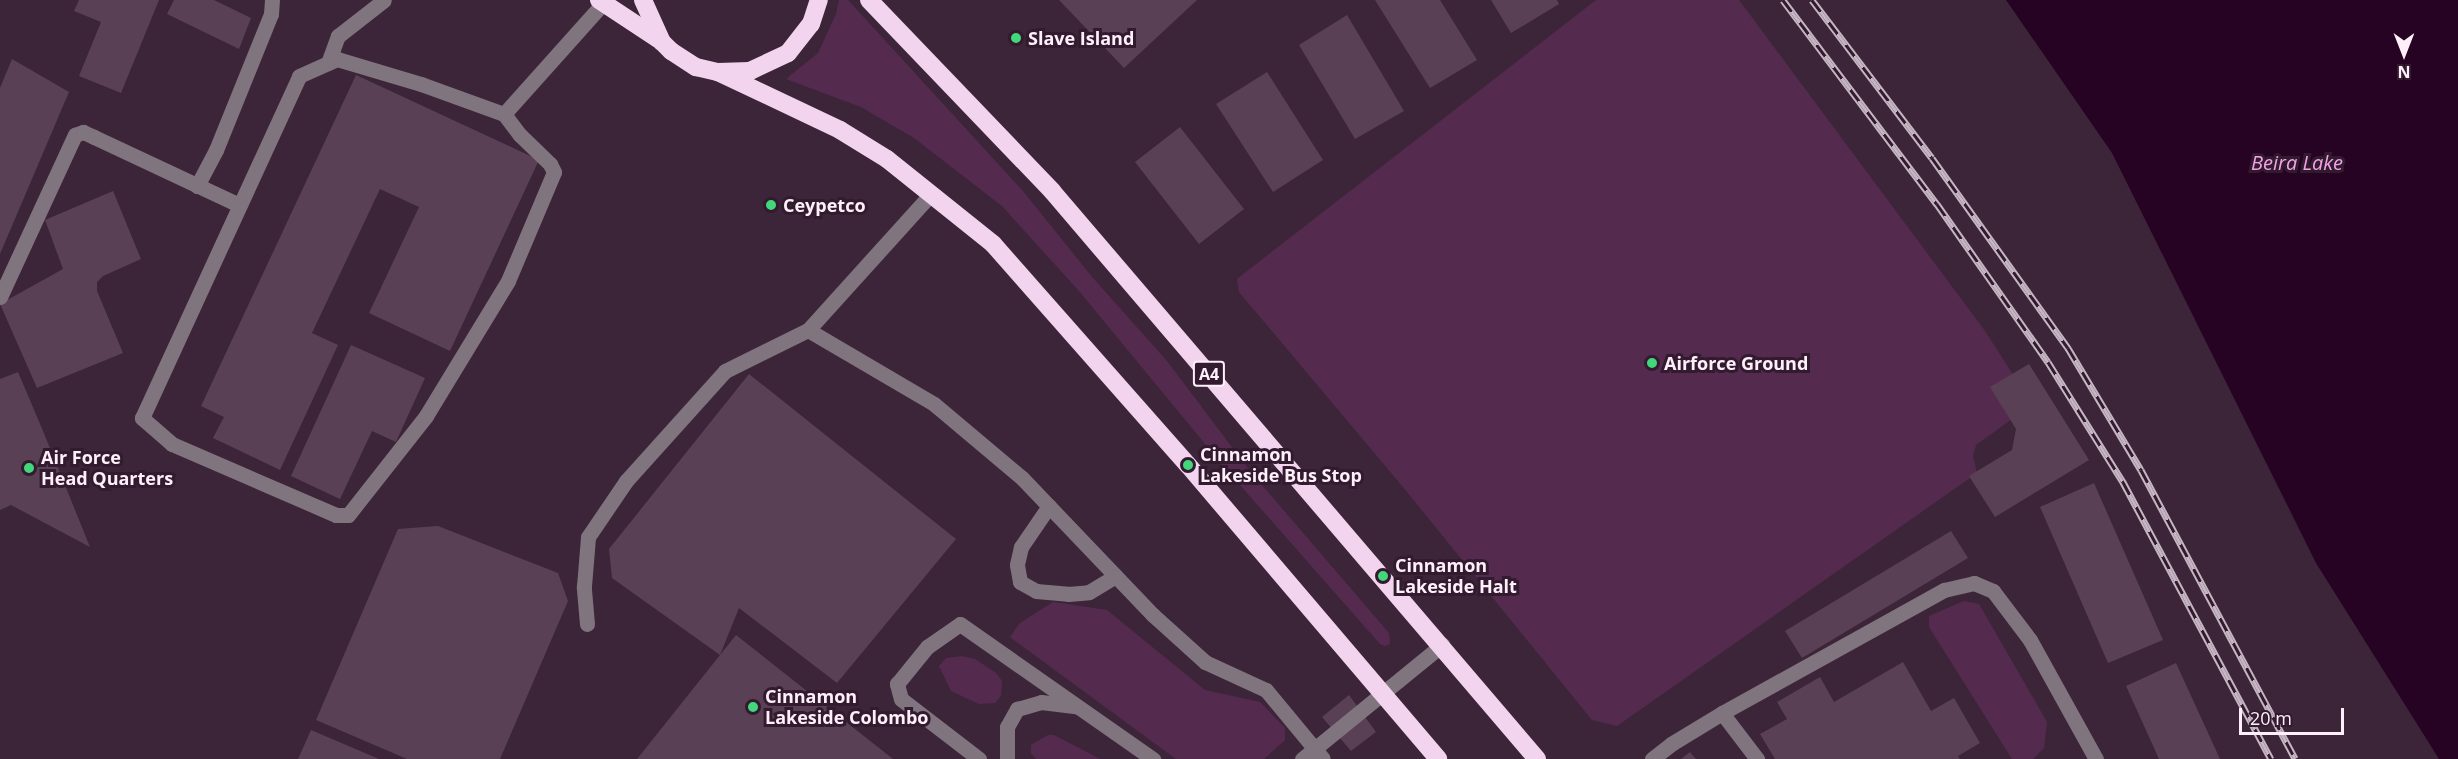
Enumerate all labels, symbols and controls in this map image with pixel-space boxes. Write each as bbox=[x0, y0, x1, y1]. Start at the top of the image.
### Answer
north arrow bbox=[2374, 24, 2434, 84]
place label: Slave Island bbox=[1028, 27, 1134, 49]
marker: Slave Island bbox=[1009, 31, 1023, 45]
text: N bbox=[2398, 61, 2411, 83]
water label: Beira Lake bbox=[2251, 150, 2343, 174]
place label: Ceypetco bbox=[783, 194, 866, 216]
marker: Ceypetco bbox=[764, 198, 778, 212]
place label: Airforce Ground bbox=[1664, 352, 1808, 374]
marker: Airforce Ground bbox=[1645, 356, 1659, 370]
road number: A4 bbox=[1192, 361, 1226, 387]
place label: Cinnamon Lakeside Bus Stop bbox=[1200, 444, 1362, 486]
place label: Air Force Head Quarters bbox=[41, 447, 173, 490]
marker: Cinnamon Lakeside Bus Stop bbox=[1181, 458, 1195, 472]
marker: Air Force Head Quarters bbox=[22, 461, 36, 475]
place label: Cinnamon Lakeside Halt bbox=[1395, 555, 1517, 598]
marker: Cinnamon Lakeside Halt bbox=[1376, 569, 1390, 583]
place label: Cinnamon Lakeside Colombo bbox=[765, 686, 928, 728]
scale bar bbox=[2242, 696, 2347, 734]
marker: Cinnamon Lakeside Colombo bbox=[746, 700, 760, 714]
text: 20 m bbox=[2250, 706, 2292, 730]

